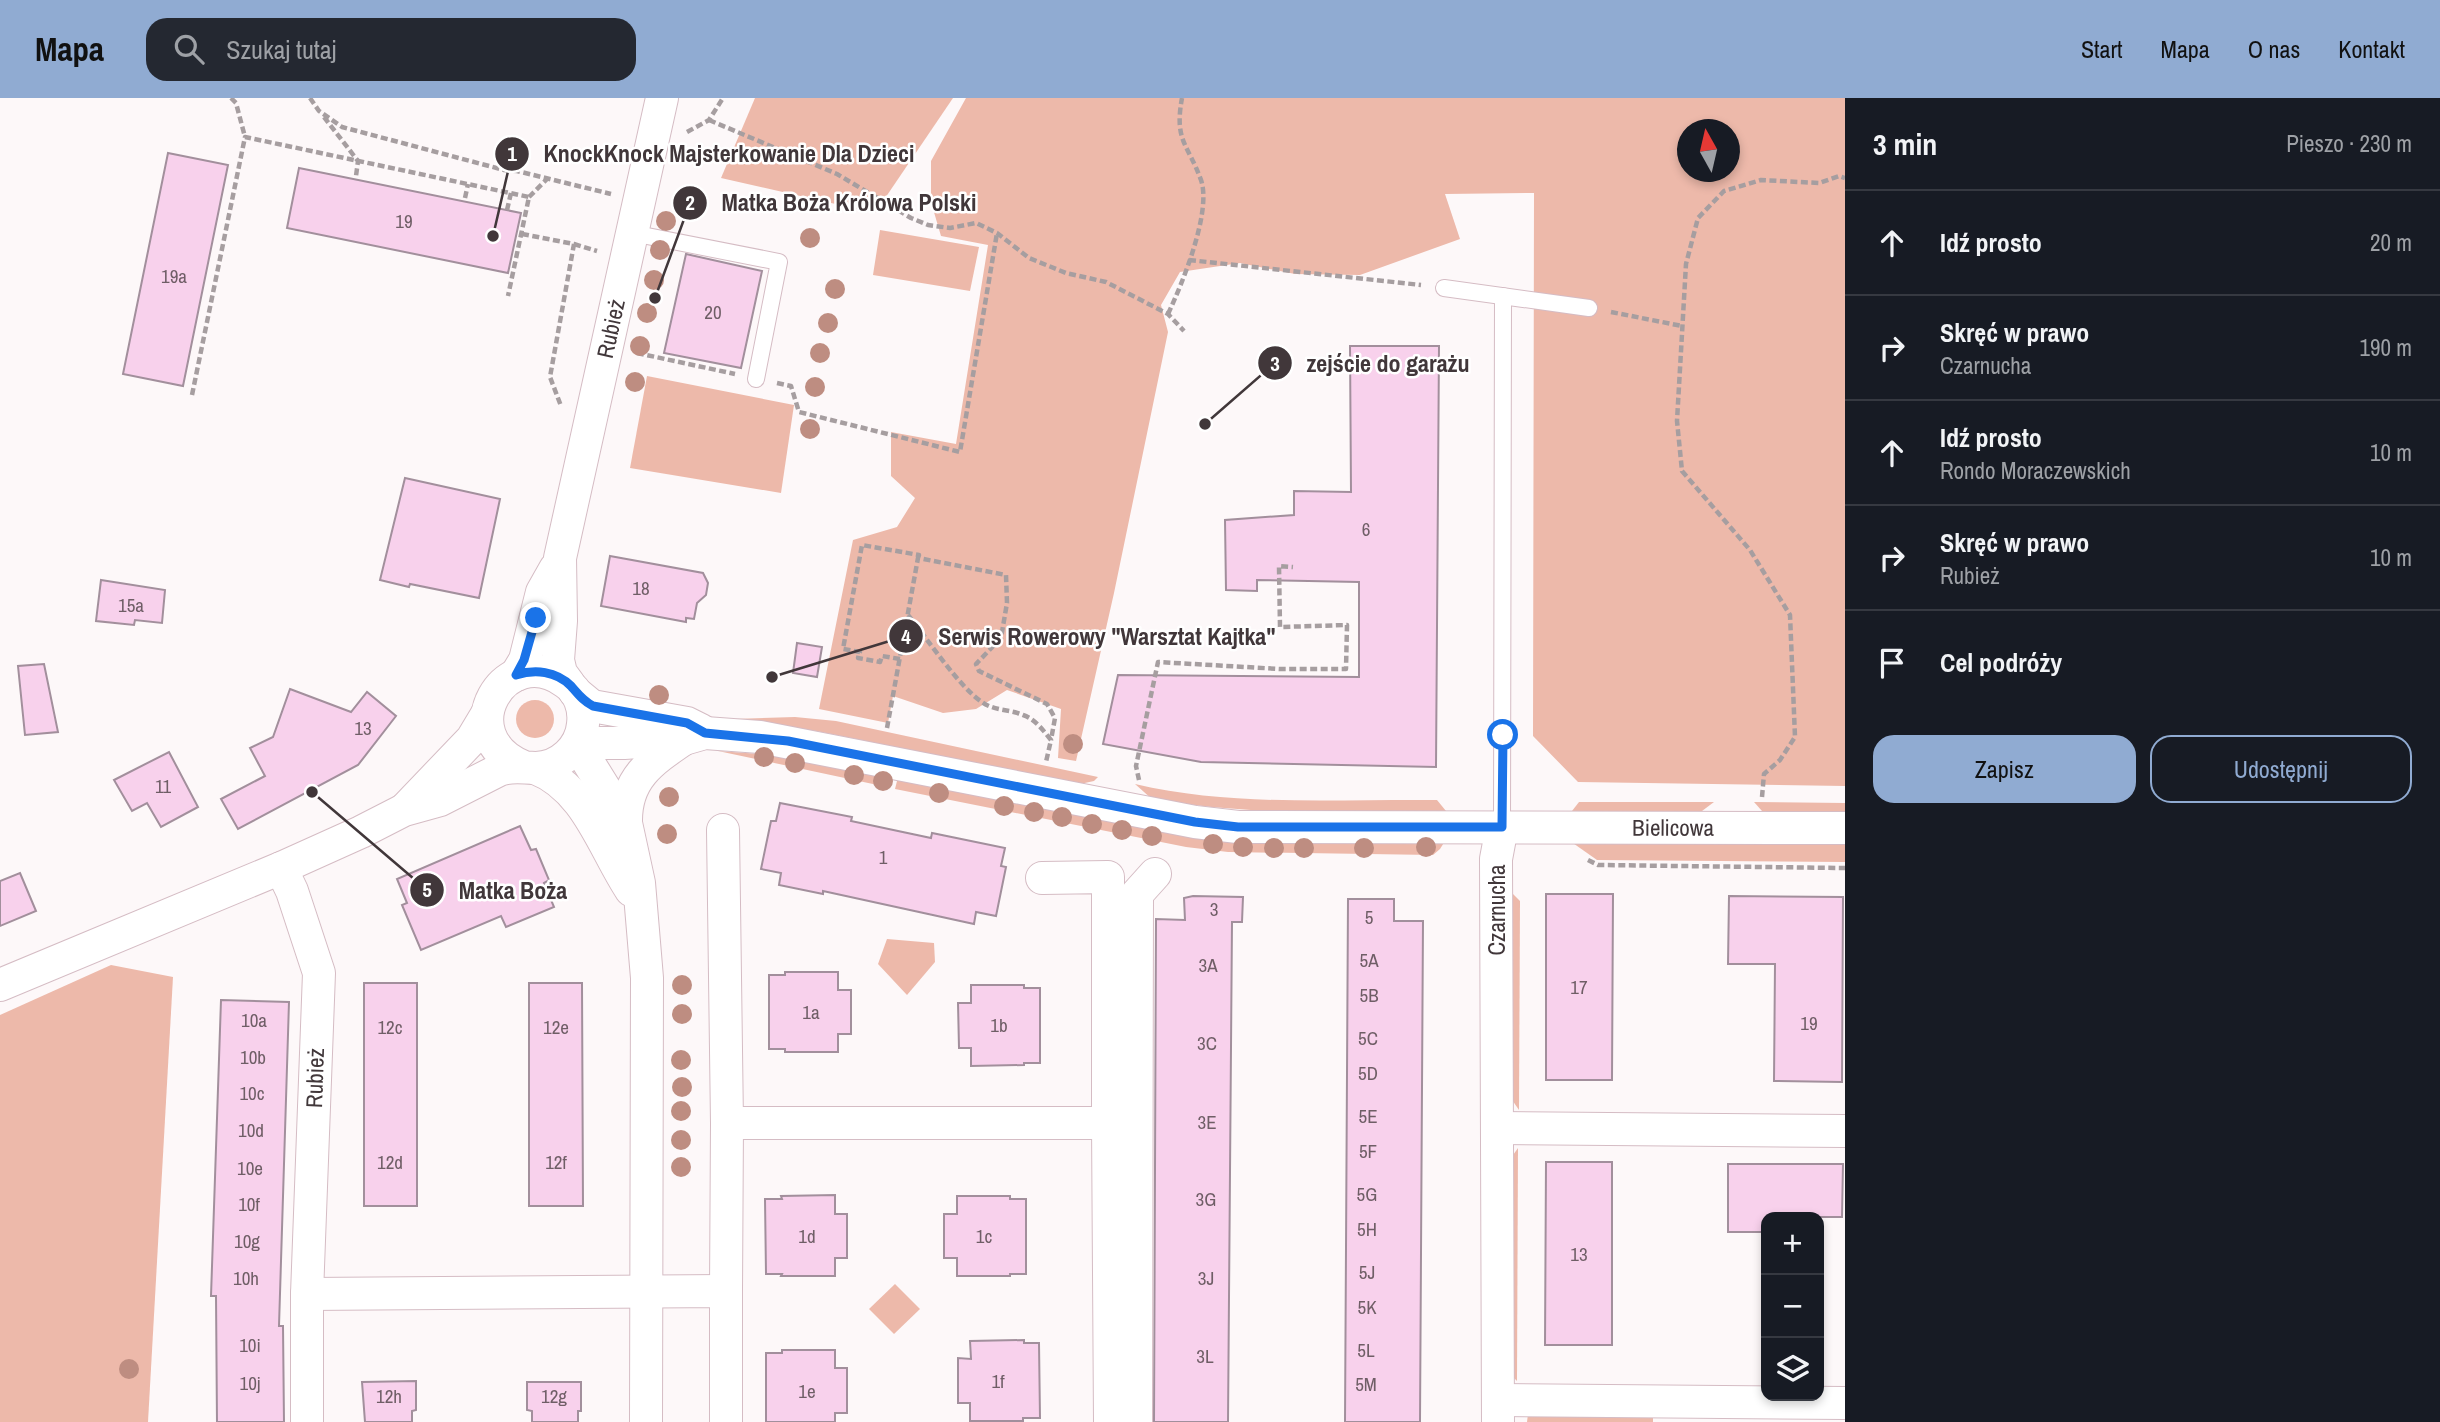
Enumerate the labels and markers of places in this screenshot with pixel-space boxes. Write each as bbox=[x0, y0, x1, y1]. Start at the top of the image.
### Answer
callout: KnockKnock Majsterkowanie Dla Dzieci bbox=[494, 131, 928, 176]
callout: Matka Boża Królowa Polski bbox=[672, 180, 990, 225]
callout: zejście do garażu bbox=[1257, 341, 1483, 386]
callout: Serwis Rowerowy "Warsztat Kajtka" bbox=[889, 614, 1289, 659]
callout: Matka Boża bbox=[410, 868, 581, 913]

